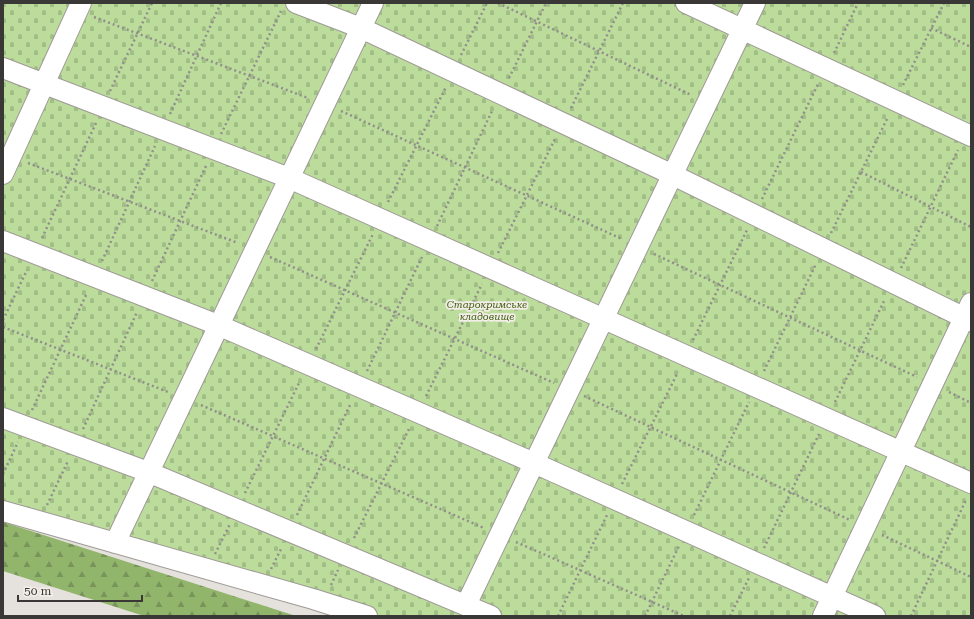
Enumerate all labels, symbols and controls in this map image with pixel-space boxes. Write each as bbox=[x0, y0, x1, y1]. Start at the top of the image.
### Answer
park label: Старокримське кладовище bbox=[447, 299, 527, 322]
scale bar bbox=[18, 577, 142, 603]
text: 50 m bbox=[24, 584, 51, 598]

